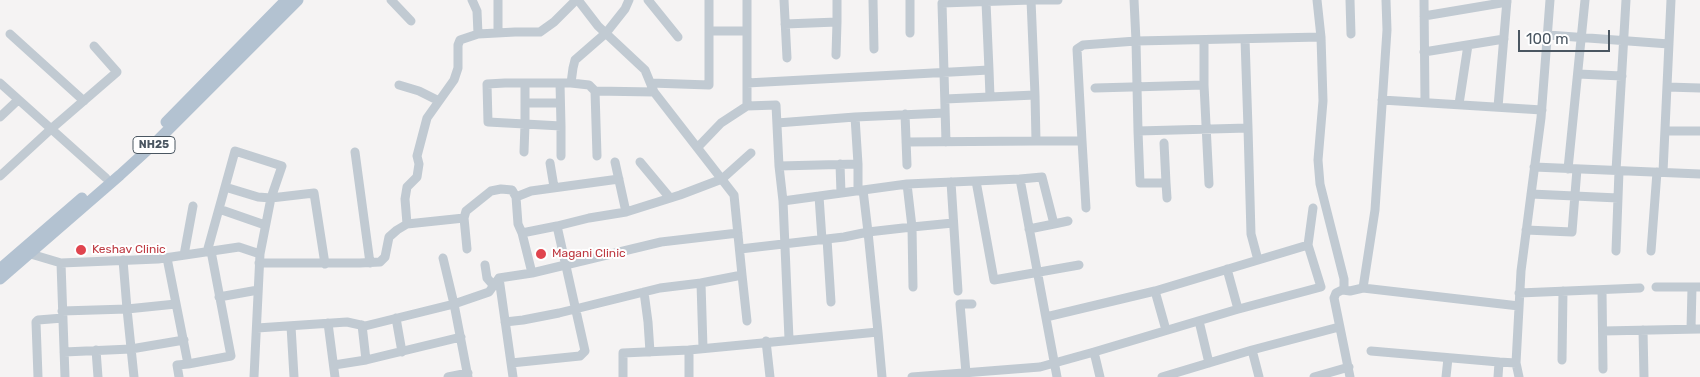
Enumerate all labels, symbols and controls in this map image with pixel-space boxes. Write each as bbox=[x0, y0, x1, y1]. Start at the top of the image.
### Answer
scale bar bbox=[1520, 20, 1612, 52]
text: 100 m bbox=[1526, 30, 1568, 48]
road number: NH25 bbox=[133, 136, 175, 154]
marker: Keshav Clinic bbox=[74, 243, 88, 257]
place label: Keshav Clinic bbox=[92, 243, 166, 257]
marker: Magani Clinic bbox=[534, 247, 548, 261]
place label: Magani Clinic bbox=[552, 247, 626, 261]

